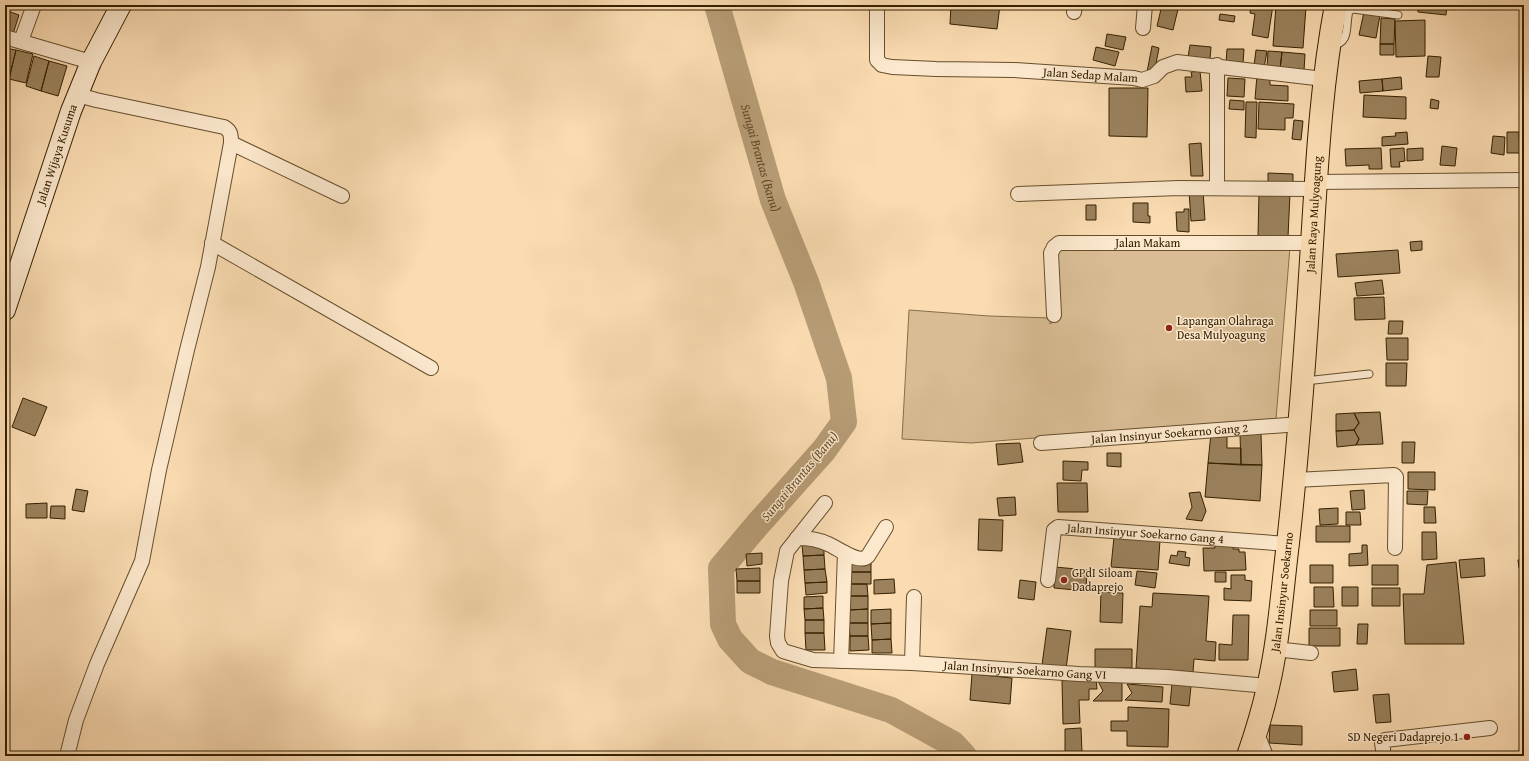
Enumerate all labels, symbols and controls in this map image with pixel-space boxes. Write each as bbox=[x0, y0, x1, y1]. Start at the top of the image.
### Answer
street label: Jalan Sedap Malam bbox=[1041, 63, 1139, 86]
street label: Jalan Wijaya Kusuma bbox=[31, 101, 81, 209]
water label: Sungai Brantas (Banu) bbox=[736, 102, 786, 215]
street label: Jalan Raya Mulyoagung bbox=[1301, 155, 1326, 275]
street label: Jalan Makam bbox=[1113, 234, 1181, 251]
place label: Lapangan Olahraga Desa Mulyoagung bbox=[1177, 312, 1274, 343]
marker: Lapangan Olahraga Desa Mulyoagung bbox=[1164, 323, 1174, 333]
street label: Jalan Insinyur Soekarno Gang 2 bbox=[1089, 419, 1249, 447]
water label: Sungai Brantas (Banu) bbox=[756, 427, 843, 525]
street label: Jalan Insinyur Soekarno Gang 4 bbox=[1064, 519, 1225, 547]
street label: Jalan Insinyur Soekarno bbox=[1266, 531, 1297, 655]
place label: GPdI Siloam Dadaprejo bbox=[1072, 564, 1133, 595]
marker: GPdI Siloam Dadaprejo bbox=[1059, 575, 1069, 585]
street label: Jalan Insinyur Soekarno Gang VI bbox=[941, 656, 1107, 683]
place label: SD Negeri Dadaprejo 1 bbox=[1348, 728, 1459, 745]
marker: SD Negeri Dadaprejo 1 bbox=[1462, 732, 1472, 742]

